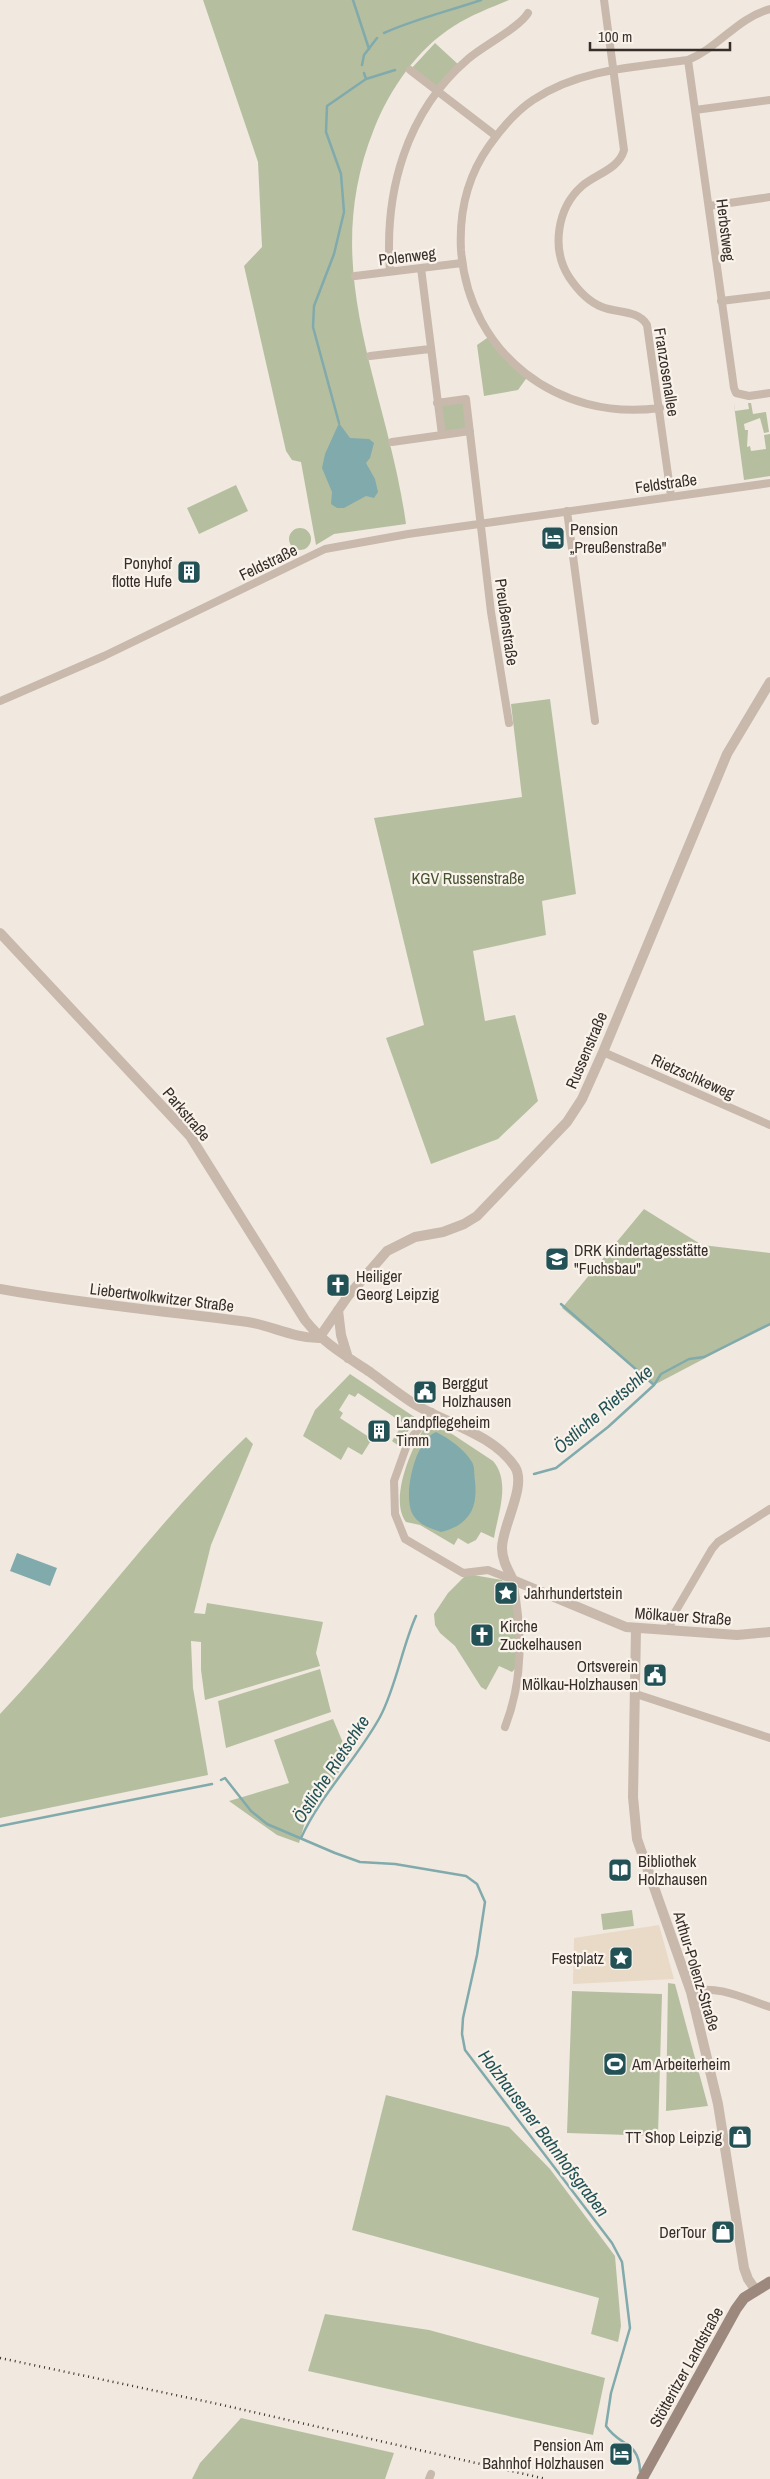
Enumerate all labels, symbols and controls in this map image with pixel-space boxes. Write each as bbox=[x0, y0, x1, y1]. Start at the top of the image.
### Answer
scale bar bbox=[590, 20, 730, 52]
text: 100 m bbox=[598, 26, 632, 47]
street label: Herbstweg bbox=[711, 198, 741, 263]
street label: Polenweg bbox=[377, 241, 438, 270]
street label: Franzosenallee bbox=[649, 326, 685, 418]
street label: Feldstraße bbox=[634, 468, 698, 498]
place label: Pension „Preußenstraße" bbox=[570, 518, 667, 558]
hotel icon: Pension „Preußenstraße" bbox=[540, 525, 566, 551]
street label: Feldstraße bbox=[235, 539, 301, 585]
place label: Ponyhof flotte Hufe bbox=[112, 552, 172, 592]
building icon: Ponyhof flotte Hufe bbox=[176, 559, 202, 585]
street label: Preußenstraße bbox=[490, 577, 524, 667]
park label: KGV Russenstraße bbox=[411, 867, 525, 889]
street label: Russenstraße bbox=[560, 1008, 612, 1092]
street label: Rietzschkeweg bbox=[648, 1048, 739, 1104]
street label: Parkstraße bbox=[158, 1082, 216, 1146]
place label: DRK Kindertagesstätte "Fuchsbau" bbox=[574, 1239, 708, 1279]
school or university icon: DRK Kindertagesstätte "Fuchsbau" bbox=[544, 1246, 570, 1272]
place label: Heiliger Georg Leipzig bbox=[356, 1265, 440, 1305]
church icon: Heiliger Georg Leipzig bbox=[325, 1272, 351, 1298]
street label: Liebertwolkwitzer Straße bbox=[89, 1277, 235, 1317]
water label: Östliche Rietschke bbox=[548, 1359, 658, 1459]
place label: Berggut Holzhausen bbox=[442, 1372, 511, 1412]
public building icon: Berggut Holzhausen bbox=[412, 1379, 438, 1405]
place label: Landpflegeheim Timm bbox=[396, 1411, 490, 1451]
building icon: Landpflegeheim Timm bbox=[366, 1418, 392, 1444]
place icon: Jahrhundertstein bbox=[493, 1580, 519, 1606]
place label: Jahrhundertstein bbox=[524, 1582, 622, 1604]
street label: Mölkauer Straße bbox=[634, 1602, 732, 1630]
place label: Kirche Zuckelhausen bbox=[500, 1615, 582, 1655]
church icon: Kirche Zuckelhausen bbox=[469, 1622, 495, 1648]
place label: Ortsverein Mölkau-Holzhausen bbox=[522, 1655, 638, 1695]
public building icon: Ortsverein Mölkau-Holzhausen bbox=[642, 1662, 668, 1688]
water label: Östliche Rietschke bbox=[287, 1710, 375, 1828]
place label: Bibliothek Holzhausen bbox=[638, 1850, 707, 1890]
library icon: Bibliothek Holzhausen bbox=[607, 1857, 633, 1883]
street label: Arthur-Polenz-Straße bbox=[668, 1908, 726, 2033]
place icon: Festplatz bbox=[608, 1945, 634, 1971]
place label: Festplatz bbox=[551, 1947, 604, 1969]
water label: Holzhausener Bahnhofsgraben bbox=[473, 2044, 615, 2222]
sports icon: Am Arbeiterheim bbox=[602, 2051, 628, 2077]
place label: Am Arbeiterheim bbox=[631, 2053, 730, 2075]
shop icon: TT Shop Leipzig bbox=[727, 2124, 753, 2150]
place label: TT Shop Leipzig bbox=[625, 2126, 723, 2148]
shop icon: DerTour bbox=[710, 2219, 736, 2245]
place label: DerTour bbox=[659, 2221, 707, 2243]
street label: Stötteritzer Landstraße bbox=[644, 2303, 728, 2431]
place label: Pension Am Bahnhof Holzhausen bbox=[482, 2434, 604, 2474]
hotel icon: Pension Am Bahnhof Holzhausen bbox=[608, 2441, 634, 2467]

